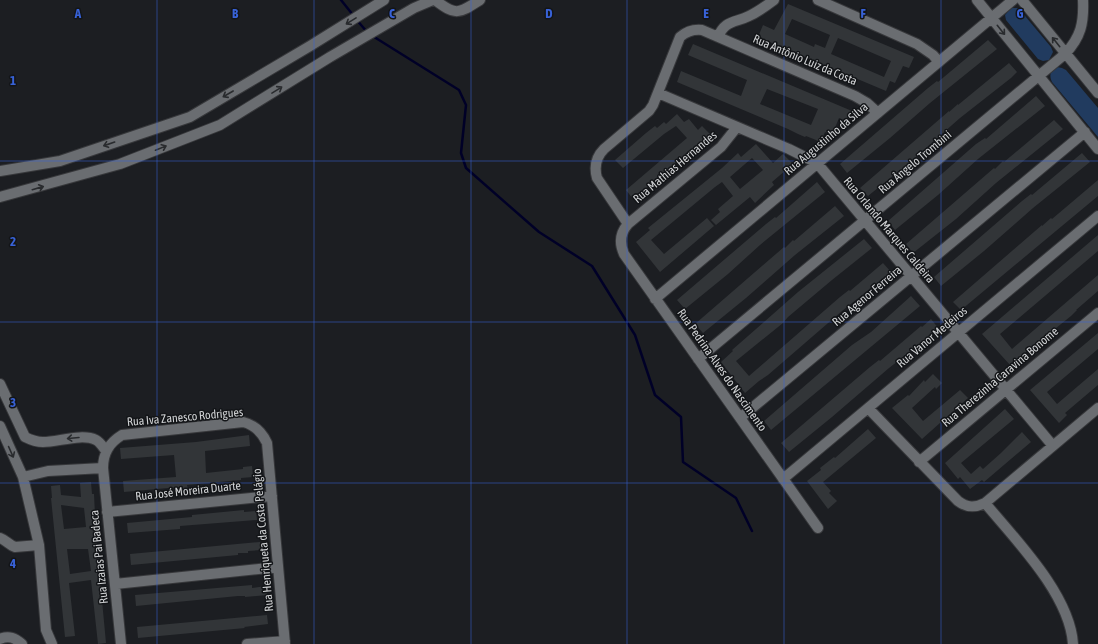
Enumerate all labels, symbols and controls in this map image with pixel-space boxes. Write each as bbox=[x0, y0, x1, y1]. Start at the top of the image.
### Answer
text: A bbox=[74, 6, 82, 21]
text: B bbox=[232, 6, 239, 21]
text: C bbox=[389, 6, 395, 21]
text: D bbox=[545, 6, 553, 21]
text: E bbox=[703, 6, 709, 21]
text: F bbox=[860, 6, 866, 21]
text: G bbox=[1017, 6, 1024, 21]
one-way arrow bbox=[345, 17, 357, 25]
one-way arrow bbox=[997, 25, 1006, 36]
street label: Rua Antônio Luiz da Costa bbox=[751, 32, 859, 88]
one-way arrow bbox=[1051, 36, 1060, 47]
text: 1 bbox=[10, 73, 16, 88]
one-way arrow bbox=[271, 85, 283, 93]
one-way arrow bbox=[222, 91, 234, 99]
street label: Rua Augustinho da Silva bbox=[781, 100, 871, 178]
street label: Rua Ângelo Trombini bbox=[876, 127, 954, 197]
street label: Rua Mathias Hernandes bbox=[630, 128, 720, 206]
one-way arrow bbox=[103, 141, 115, 149]
one-way arrow bbox=[155, 143, 167, 151]
street label: Rua Orlando Marques Caldeira bbox=[841, 174, 937, 286]
one-way arrow bbox=[31, 183, 44, 191]
text: 2 bbox=[10, 234, 16, 249]
street label: Rua Agenor Ferreira bbox=[830, 263, 904, 329]
street label: Rua Vanor Medeiros bbox=[894, 304, 970, 370]
street label: Rua Pedrina Alves do Nascimento bbox=[674, 306, 770, 434]
street label: Rua Therezinha Caravina Bonome bbox=[939, 324, 1061, 430]
text: 3 bbox=[10, 395, 16, 410]
street label: Rua Iva Zanesco Rodrigues bbox=[126, 405, 244, 429]
one-way arrow bbox=[67, 435, 80, 442]
one-way arrow bbox=[8, 445, 16, 457]
street label: Rua Henriqueta da Costa Pelágio bbox=[250, 468, 276, 612]
street label: Rua José Moreira Duarte bbox=[135, 478, 241, 504]
street label: Rua Izaias Pai Badeca bbox=[87, 509, 111, 605]
text: 4 bbox=[9, 556, 16, 571]

